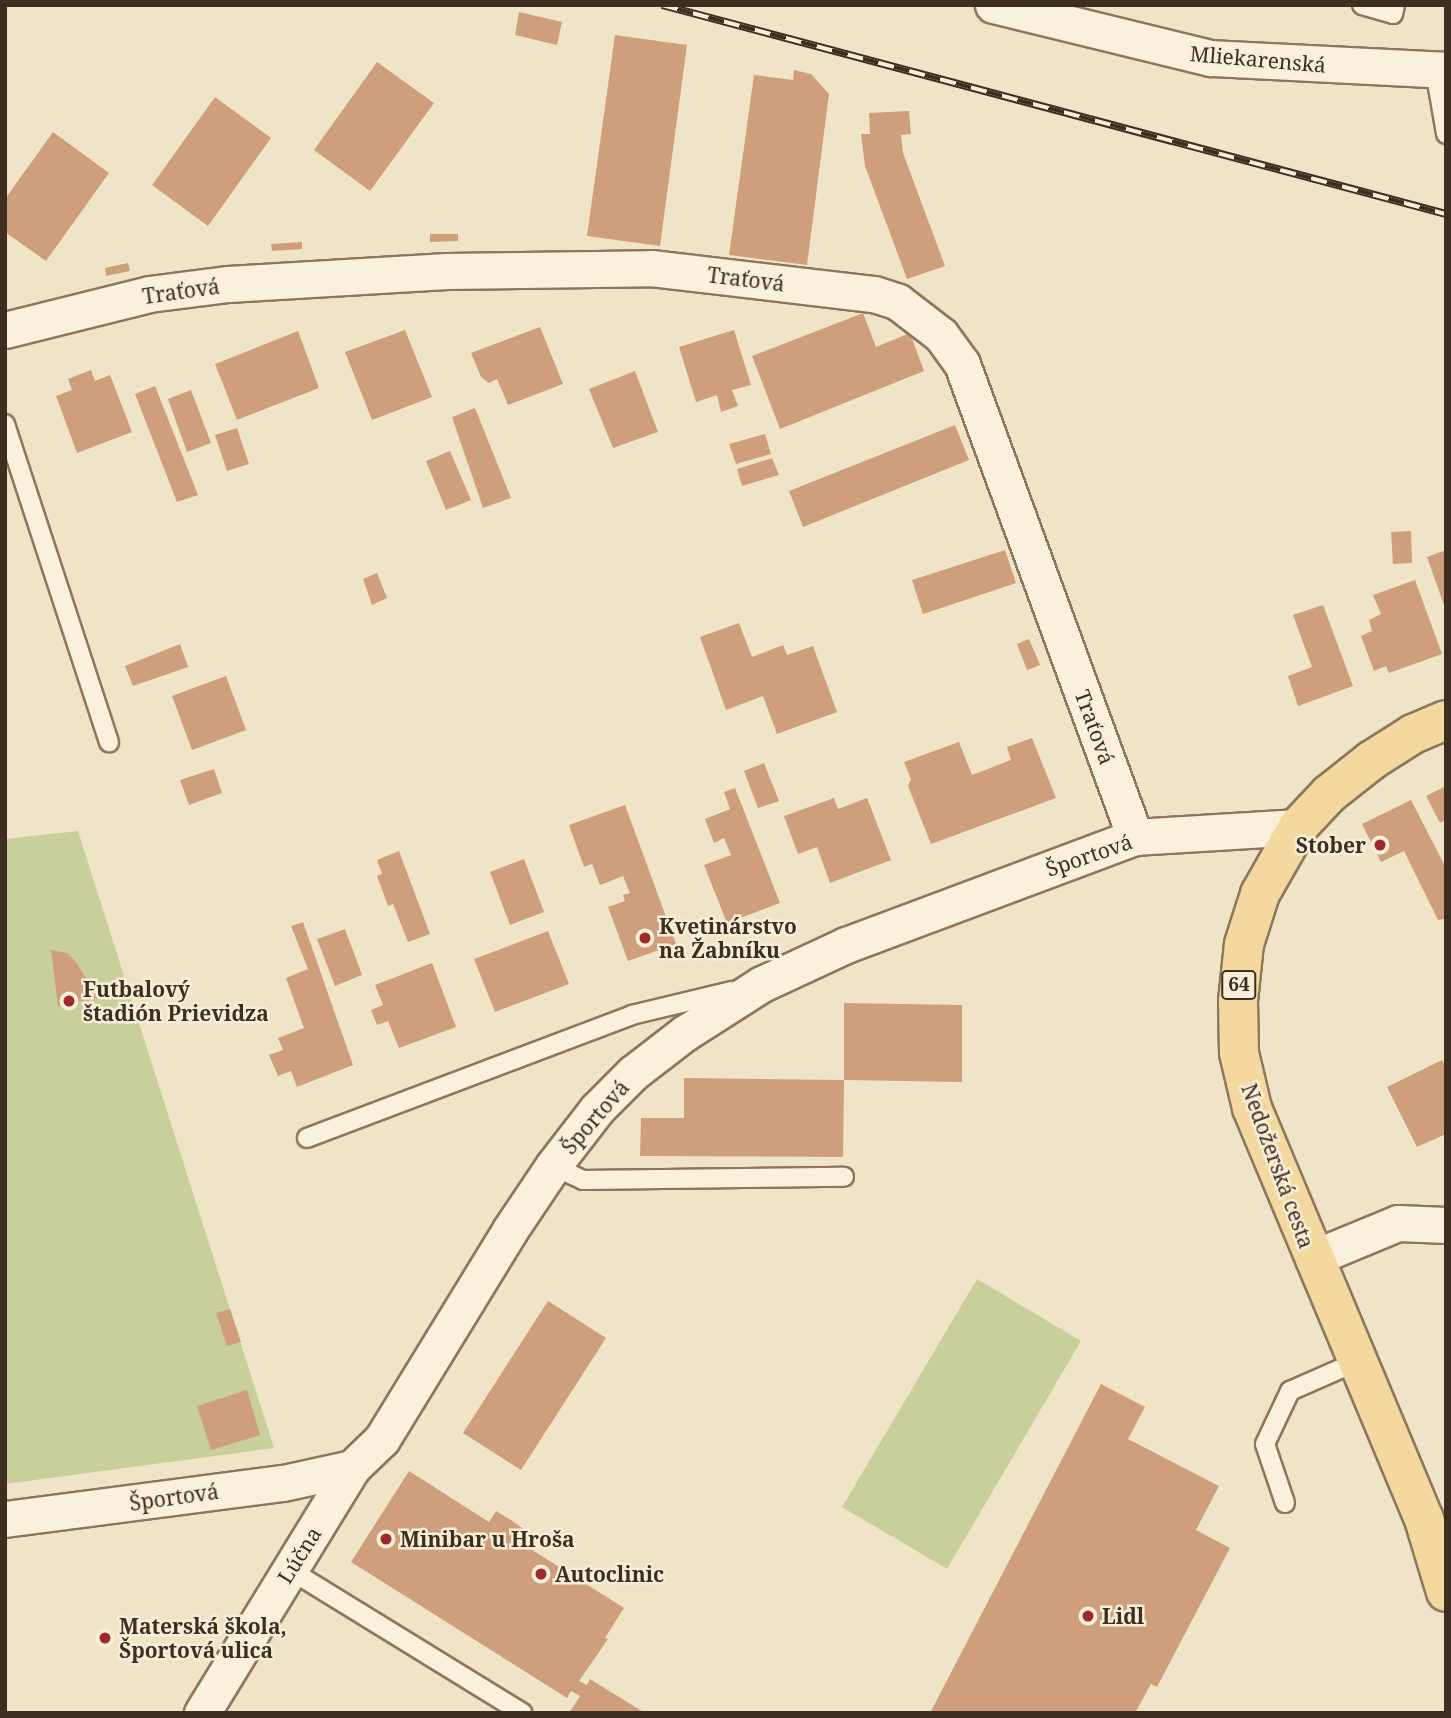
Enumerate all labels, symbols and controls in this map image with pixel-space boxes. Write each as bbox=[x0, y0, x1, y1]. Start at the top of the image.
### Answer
street label: Mliekarenská bbox=[1189, 40, 1327, 78]
street label: Traťová bbox=[706, 262, 786, 296]
street label: Traťová bbox=[141, 273, 221, 309]
street label: Traťová bbox=[1070, 686, 1120, 768]
street label: Športová bbox=[1042, 828, 1136, 882]
place label: Stober bbox=[1296, 832, 1366, 858]
marker: Stober bbox=[1372, 837, 1388, 853]
place label: Kvetinárstvo na Žabníku bbox=[659, 913, 797, 963]
marker: Kvetinárstvo na Žabníku bbox=[637, 930, 653, 946]
road number: 64 bbox=[1220, 970, 1258, 1001]
place label: Futbalový štadión Prievidza bbox=[83, 976, 269, 1026]
marker: Futbalový štadión Prievidza bbox=[61, 993, 77, 1009]
street label: Športová bbox=[556, 1075, 634, 1159]
street label: Nedožerská cesta bbox=[1237, 1080, 1319, 1252]
street label: Športová bbox=[128, 1478, 220, 1516]
street label: Lúčna bbox=[272, 1522, 326, 1588]
place label: Minibar u Hroša bbox=[400, 1526, 575, 1552]
marker: Minibar u Hroša bbox=[378, 1531, 394, 1547]
place label: Autoclinic bbox=[555, 1561, 664, 1587]
marker: Autoclinic bbox=[533, 1566, 549, 1582]
place label: Lidl bbox=[1102, 1603, 1144, 1629]
marker: Lidl bbox=[1080, 1608, 1096, 1624]
place label: Materská škola, Športová ulica bbox=[119, 1613, 287, 1663]
marker: Materská škola, Športová ulica bbox=[97, 1630, 113, 1646]

